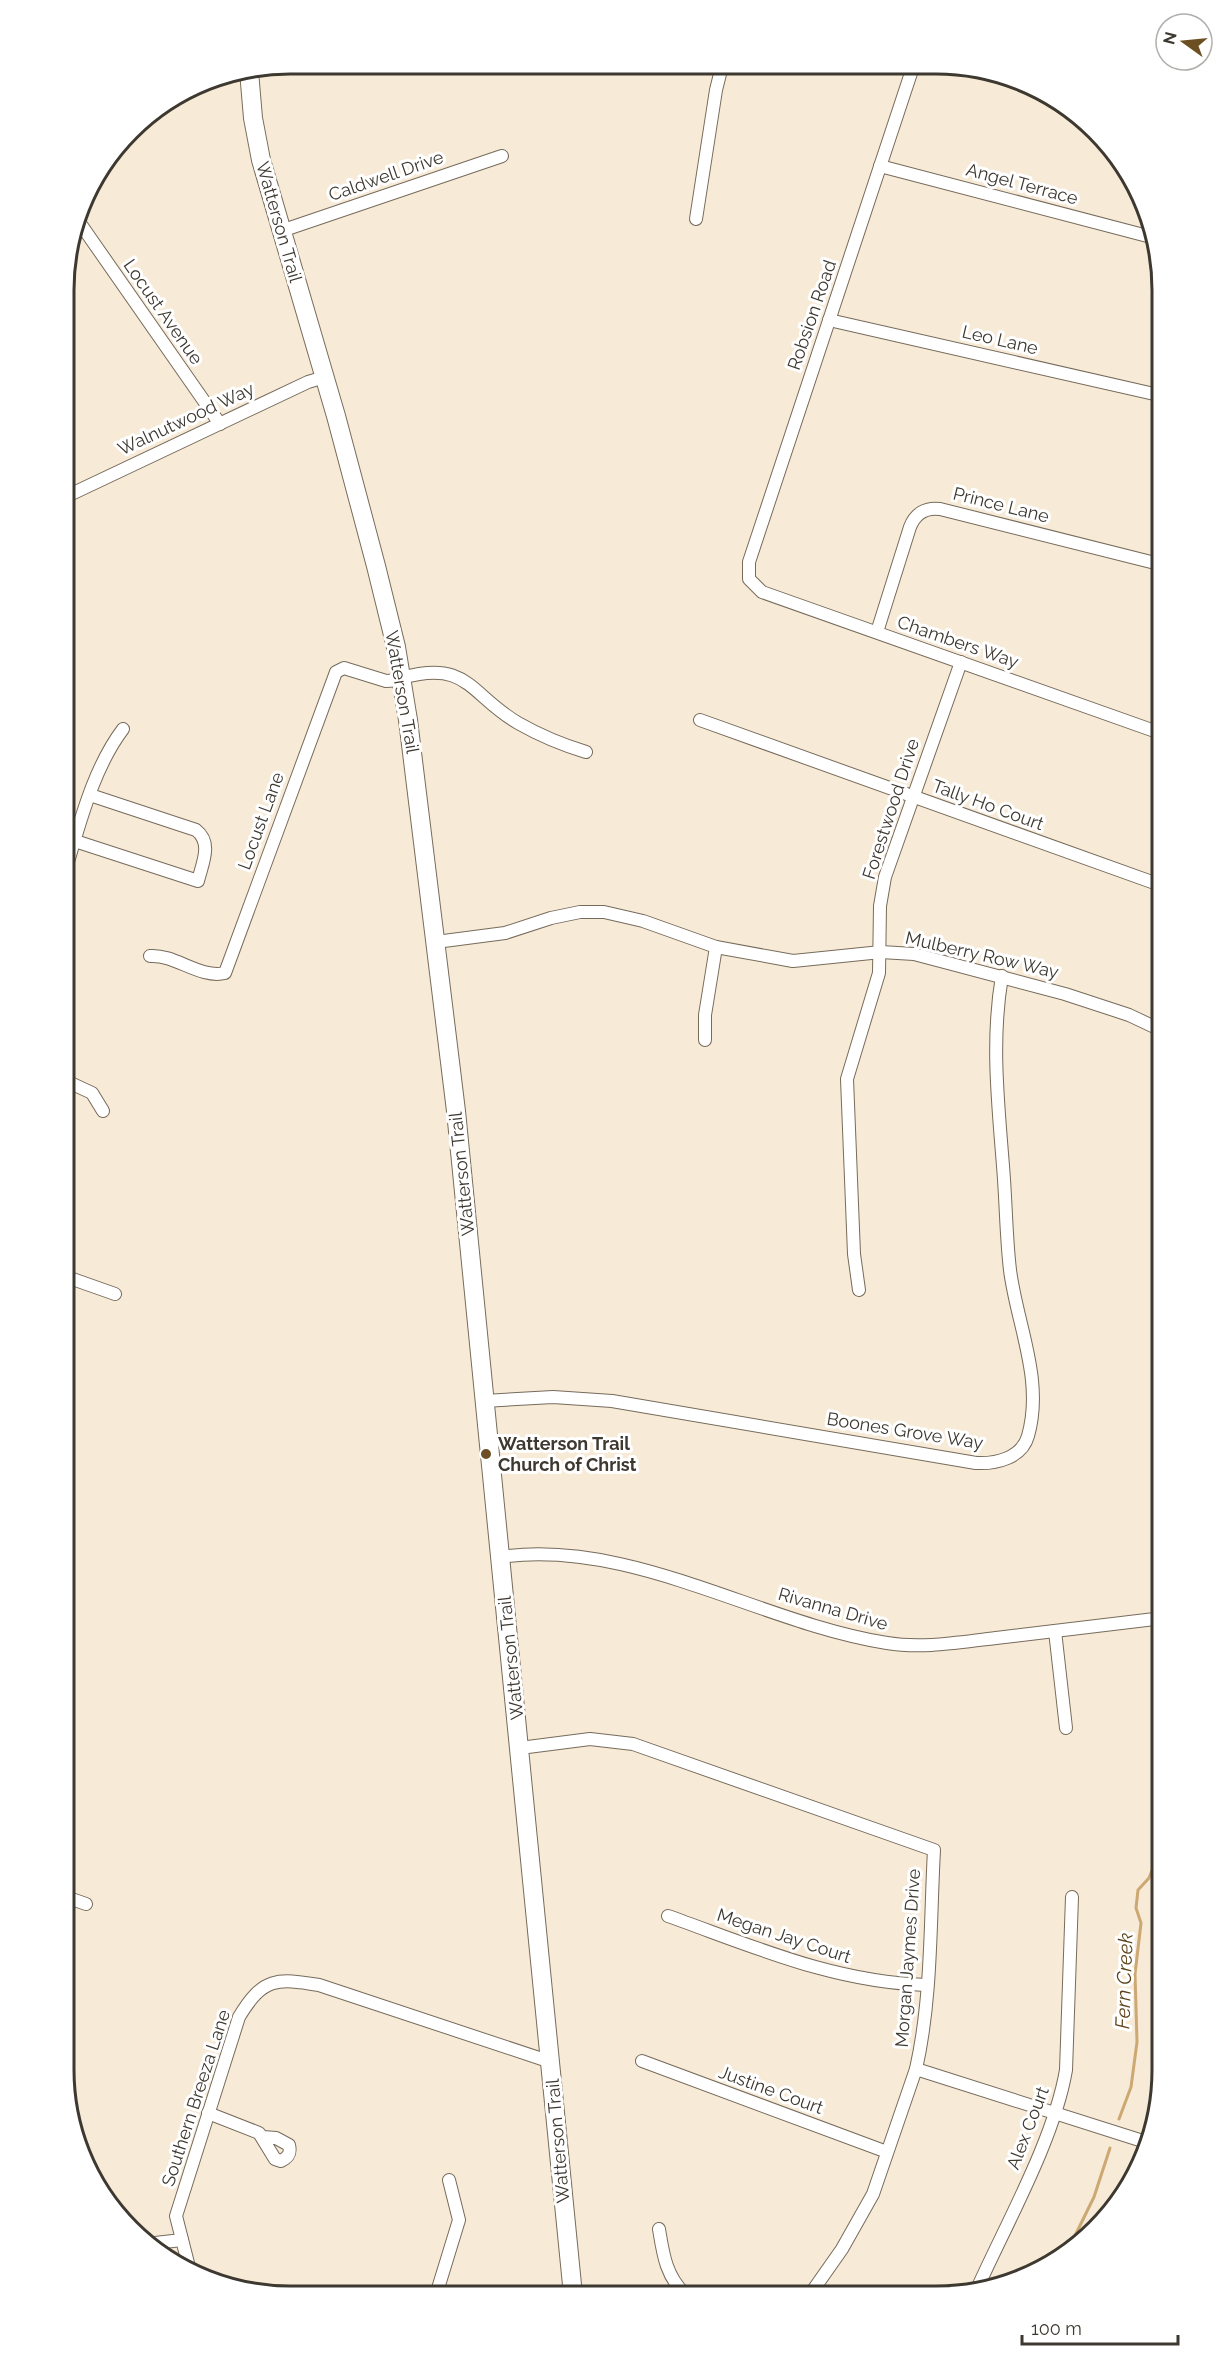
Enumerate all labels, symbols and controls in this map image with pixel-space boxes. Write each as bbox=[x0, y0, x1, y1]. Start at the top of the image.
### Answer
north arrow bbox=[1154, 12, 1214, 72]
text: N bbox=[1159, 30, 1181, 47]
street label: Caldwell Drive bbox=[326, 146, 446, 205]
street label: Angel Terrace bbox=[964, 158, 1081, 209]
street label: Watterson Trail bbox=[252, 159, 307, 285]
street label: Locust Avenue bbox=[119, 255, 208, 369]
street label: Robsion Road bbox=[783, 257, 840, 373]
street label: Leo Lane bbox=[960, 321, 1041, 359]
street label: Walnutwood Way bbox=[114, 378, 257, 459]
street label: Prince Lane bbox=[951, 482, 1052, 527]
street label: Chambers Way bbox=[895, 611, 1022, 672]
street label: Watterson Trail bbox=[381, 629, 424, 755]
street label: Forestwood Drive bbox=[858, 736, 923, 882]
street label: Locust Lane bbox=[233, 769, 288, 872]
street label: Tally Ho Court bbox=[930, 775, 1047, 834]
street label: Mulberry Row Way bbox=[903, 927, 1061, 982]
street label: Watterson Trail bbox=[445, 1111, 478, 1237]
street label: Boones Grove Way bbox=[825, 1408, 985, 1453]
place label: Watterson Trail Church of Christ bbox=[498, 1433, 637, 1475]
marker: Watterson Trail Church of Christ bbox=[479, 1447, 493, 1461]
street label: Rivanna Drive bbox=[776, 1583, 891, 1634]
street label: Watterson Trail bbox=[494, 1595, 527, 1721]
street label: Morgan Jaymes Drive bbox=[891, 1867, 924, 2048]
street label: Megan Jay Court bbox=[714, 1904, 854, 1967]
water label: Fern Creek bbox=[1110, 1932, 1138, 2030]
street label: Southern Breeza Lane bbox=[157, 2006, 234, 2189]
street label: Justine Court bbox=[716, 2061, 826, 2118]
street label: Watterson Trail bbox=[542, 2078, 573, 2204]
street label: Alex Court bbox=[1002, 2083, 1053, 2172]
scale bar bbox=[1022, 2308, 1178, 2346]
text: 100 m bbox=[1031, 2318, 1082, 2339]

